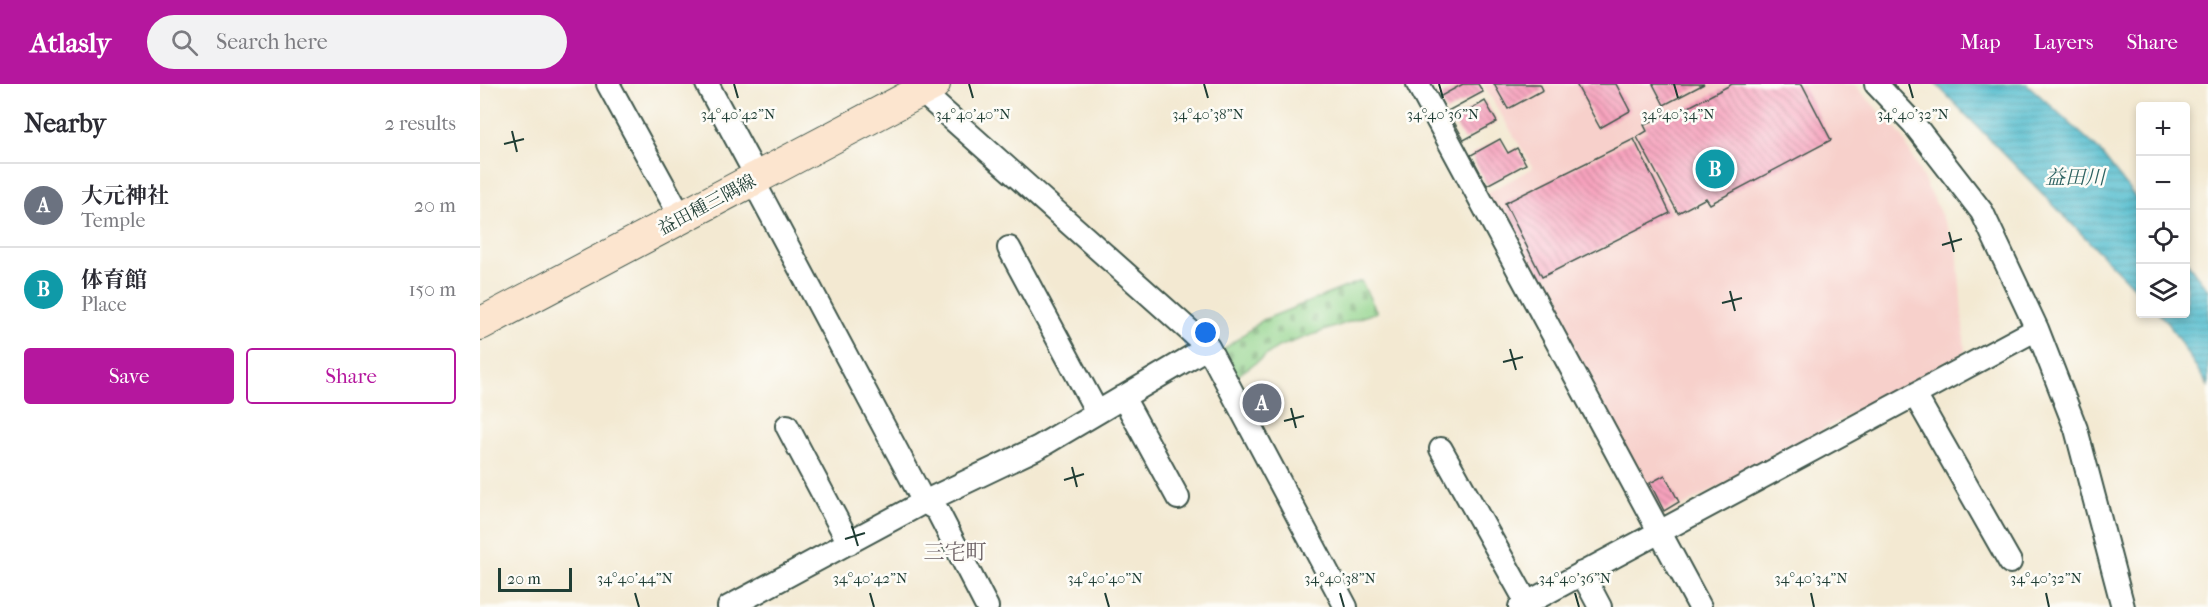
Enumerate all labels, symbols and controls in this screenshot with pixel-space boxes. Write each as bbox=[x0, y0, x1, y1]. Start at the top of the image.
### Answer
search box bbox=[147, 15, 567, 69]
text: Atlasly bbox=[30, 26, 111, 59]
icon: search bbox=[168, 26, 201, 59]
text: Search here bbox=[216, 29, 328, 55]
text: Map bbox=[1960, 30, 2001, 54]
text: Layers bbox=[2034, 30, 2093, 54]
text: Share bbox=[2126, 30, 2178, 54]
map controls bbox=[2136, 102, 2190, 318]
button: + bbox=[2136, 102, 2190, 156]
text: 34°40'42"N bbox=[701, 105, 776, 123]
text: 34°40'40"N bbox=[935, 105, 1011, 123]
text: 34°40'38"N bbox=[1172, 105, 1244, 123]
text: 34°40'36"N bbox=[1407, 105, 1480, 123]
text: 34°40'34"N bbox=[1641, 105, 1715, 123]
text: 34°40'32"N bbox=[1877, 105, 1950, 123]
text: Nearby bbox=[24, 108, 106, 139]
text: 2 results bbox=[385, 112, 456, 135]
pin: B bbox=[1696, 146, 1734, 191]
button: − bbox=[2136, 156, 2190, 210]
water label: 益田川 bbox=[2045, 166, 2107, 189]
street label: 益田種三隅線 bbox=[654, 170, 760, 240]
text: 大元神社 bbox=[81, 183, 169, 209]
text: A bbox=[37, 194, 50, 217]
text: 20 m bbox=[414, 194, 456, 217]
text: Temple bbox=[81, 209, 145, 232]
button: locate bbox=[2136, 210, 2190, 264]
button: layers bbox=[2136, 264, 2190, 318]
text: 体育館 bbox=[81, 267, 147, 293]
text: B bbox=[37, 278, 50, 301]
text: 150 m bbox=[408, 278, 456, 301]
text: Place bbox=[81, 293, 127, 316]
your location bbox=[1191, 318, 1220, 347]
button: Save bbox=[24, 348, 234, 404]
button: Share bbox=[246, 348, 456, 404]
pin: A bbox=[1242, 380, 1282, 426]
district label: 三宅町 bbox=[924, 540, 987, 564]
scale bar bbox=[498, 565, 572, 592]
text: 20 m bbox=[507, 569, 541, 588]
text: 34°40'44"N bbox=[597, 569, 674, 587]
text: 34°40'42"N bbox=[833, 569, 908, 587]
text: 34°40'40"N bbox=[1067, 569, 1143, 587]
text: 34°40'38"N bbox=[1304, 569, 1376, 587]
text: 34°40'36"N bbox=[1539, 569, 1612, 587]
text: 34°40'34"N bbox=[1774, 569, 1848, 587]
text: 34°40'32"N bbox=[2010, 569, 2083, 587]

